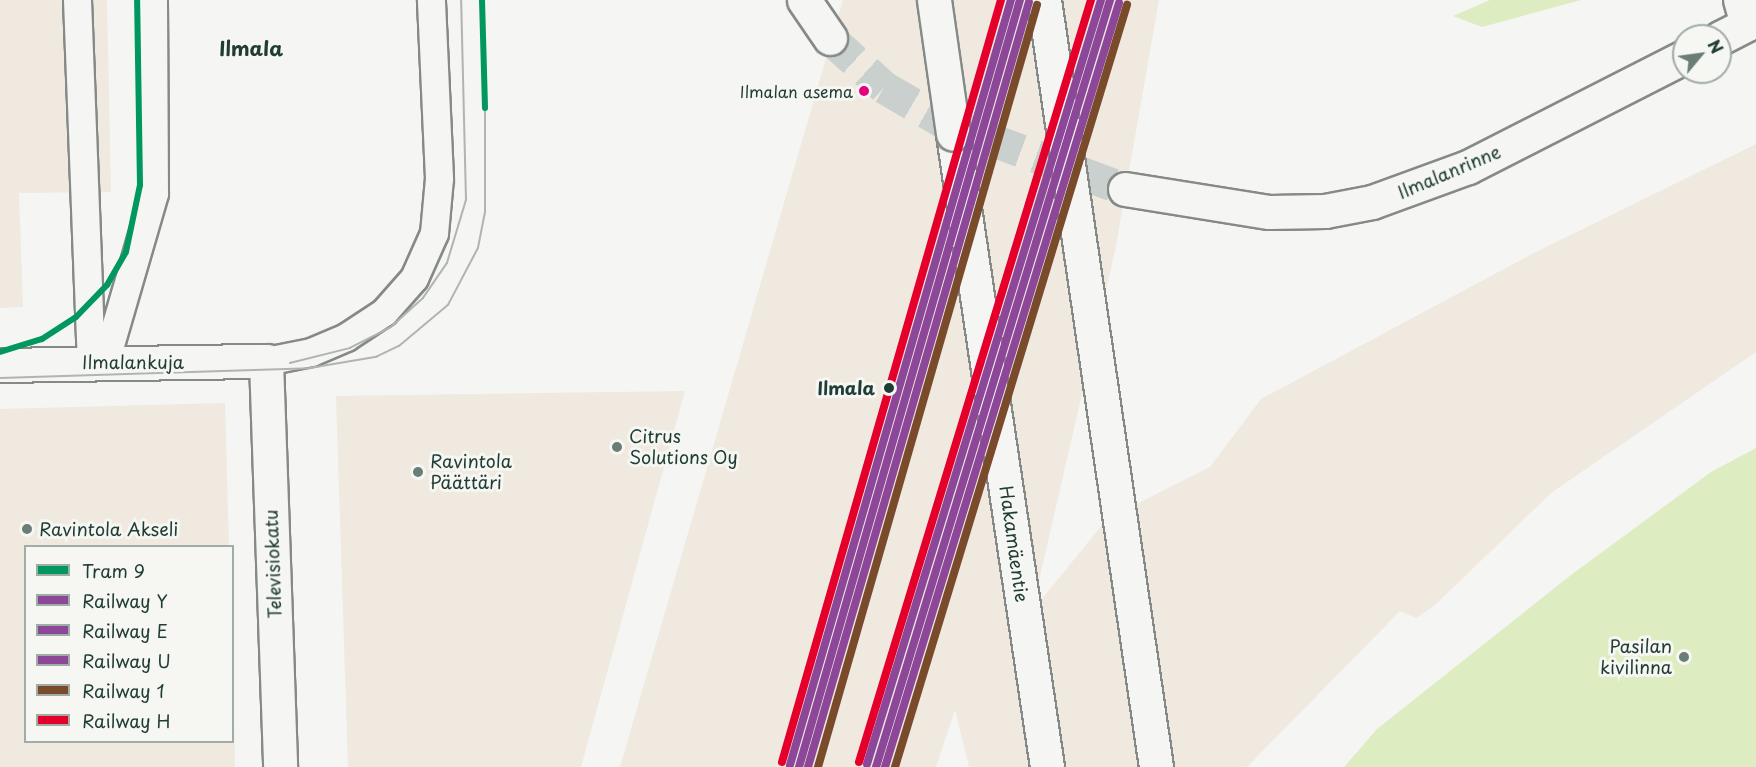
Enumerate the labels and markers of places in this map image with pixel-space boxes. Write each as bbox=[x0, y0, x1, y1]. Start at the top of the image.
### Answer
place label: Ilmalan asema bbox=[740, 81, 853, 101]
marker: Ilmalan asema bbox=[858, 85, 870, 97]
place label: Ilmala bbox=[817, 377, 875, 399]
marker: Ilmala bbox=[880, 379, 898, 397]
place label: Citrus Solutions Oy bbox=[629, 426, 739, 468]
marker: Citrus Solutions Oy bbox=[610, 440, 624, 454]
place label: Ravintola Päättäri bbox=[430, 451, 512, 494]
marker: Ravintola Päättäri bbox=[411, 465, 425, 479]
place label: Ravintola Akseli bbox=[39, 518, 177, 540]
marker: Ravintola Akseli bbox=[20, 522, 34, 536]
place label: Pasilan kivilinna bbox=[1600, 636, 1672, 678]
marker: Pasilan kivilinna bbox=[1677, 650, 1691, 664]

